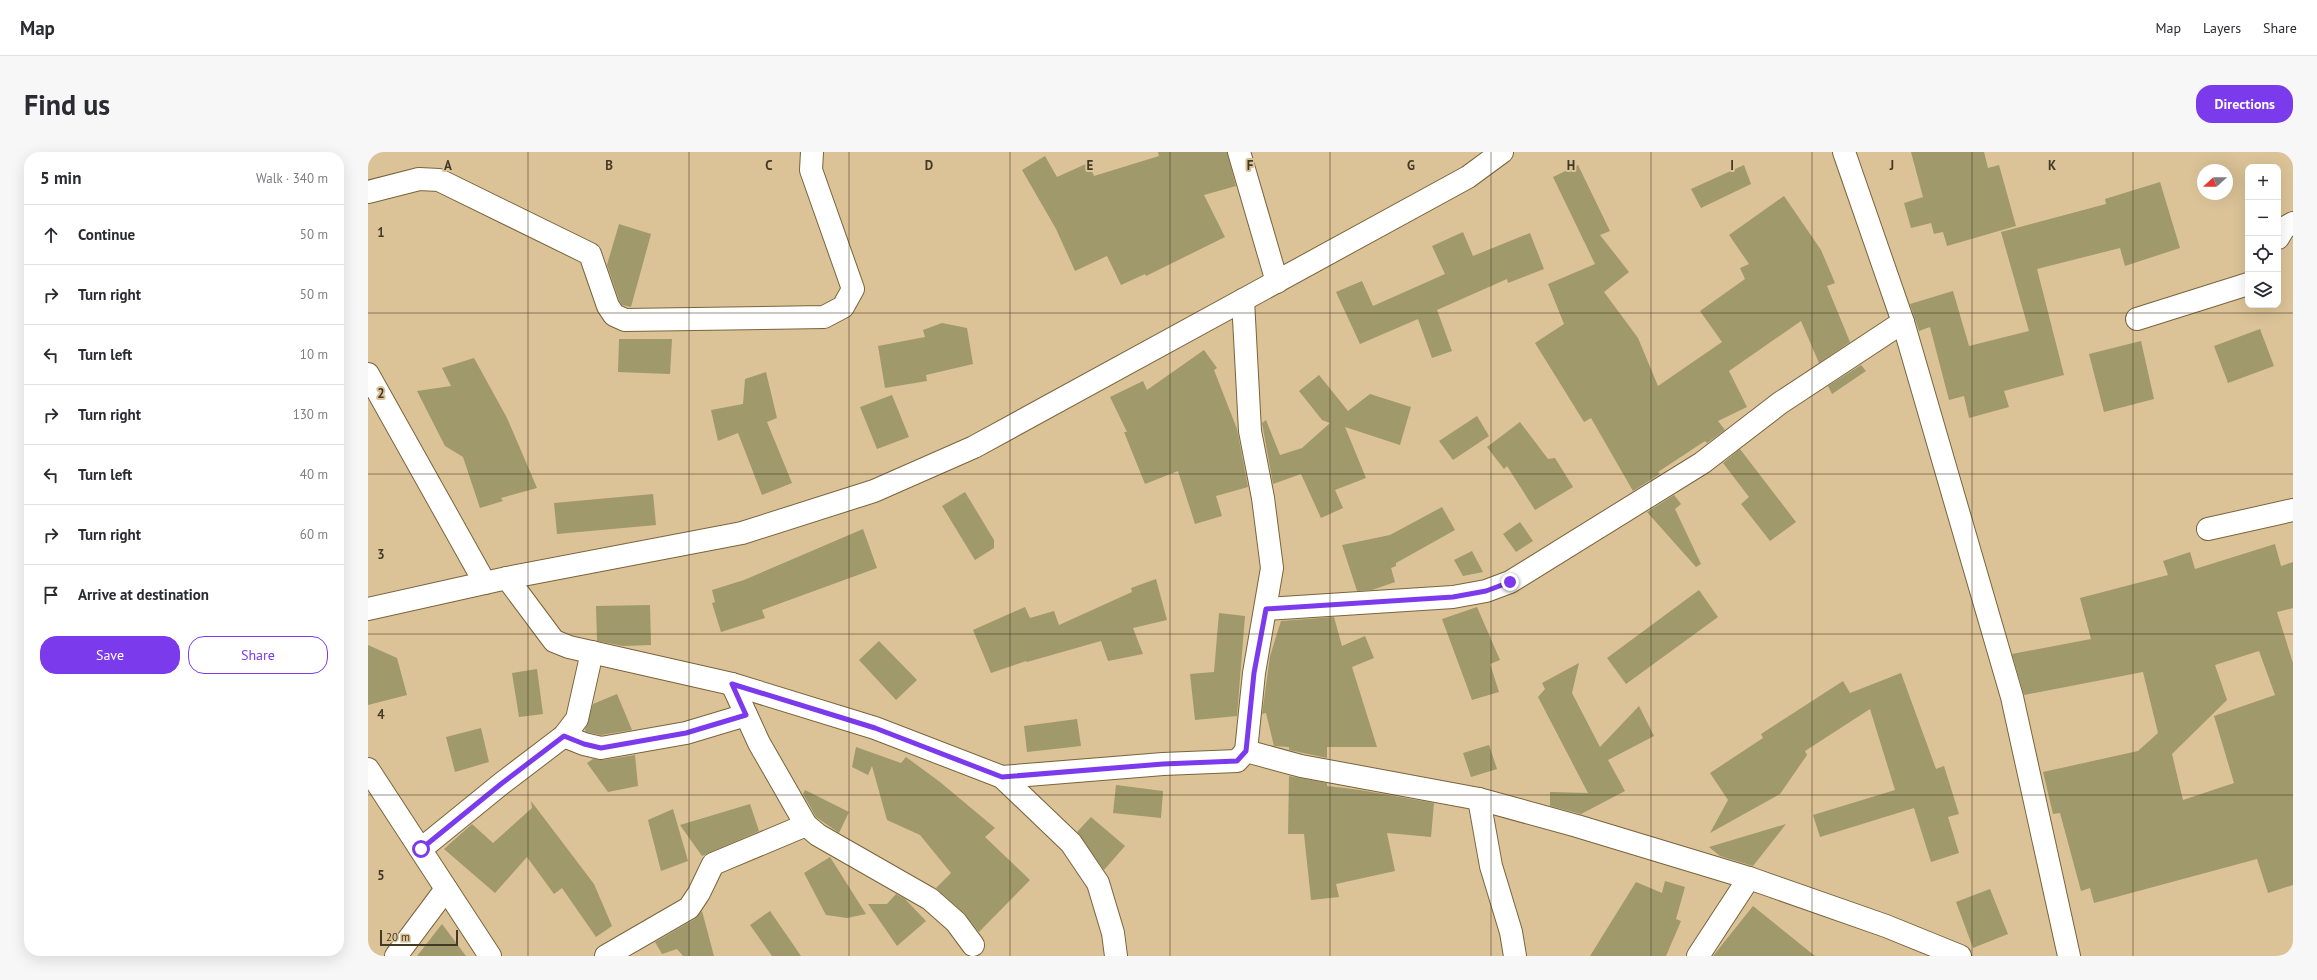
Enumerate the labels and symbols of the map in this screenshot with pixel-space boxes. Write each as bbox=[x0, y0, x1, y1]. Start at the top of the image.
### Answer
text: A bbox=[444, 157, 452, 174]
text: B bbox=[605, 157, 613, 174]
text: C bbox=[765, 157, 773, 174]
text: D bbox=[925, 157, 933, 174]
text: E bbox=[1087, 157, 1094, 174]
text: F bbox=[1247, 157, 1254, 174]
text: G bbox=[1407, 157, 1415, 174]
text: H bbox=[1567, 157, 1575, 174]
text: I bbox=[1730, 157, 1734, 174]
text: J bbox=[1889, 157, 1894, 174]
text: K bbox=[2048, 157, 2056, 174]
north arrow bbox=[2197, 164, 2233, 200]
text: 1 bbox=[377, 224, 385, 241]
text: 2 bbox=[377, 385, 385, 402]
text: 3 bbox=[377, 546, 385, 563]
route end bbox=[1501, 573, 1519, 591]
text: 4 bbox=[377, 706, 385, 723]
route start bbox=[412, 840, 430, 858]
text: 5 bbox=[377, 867, 385, 884]
scale bar bbox=[380, 928, 458, 947]

